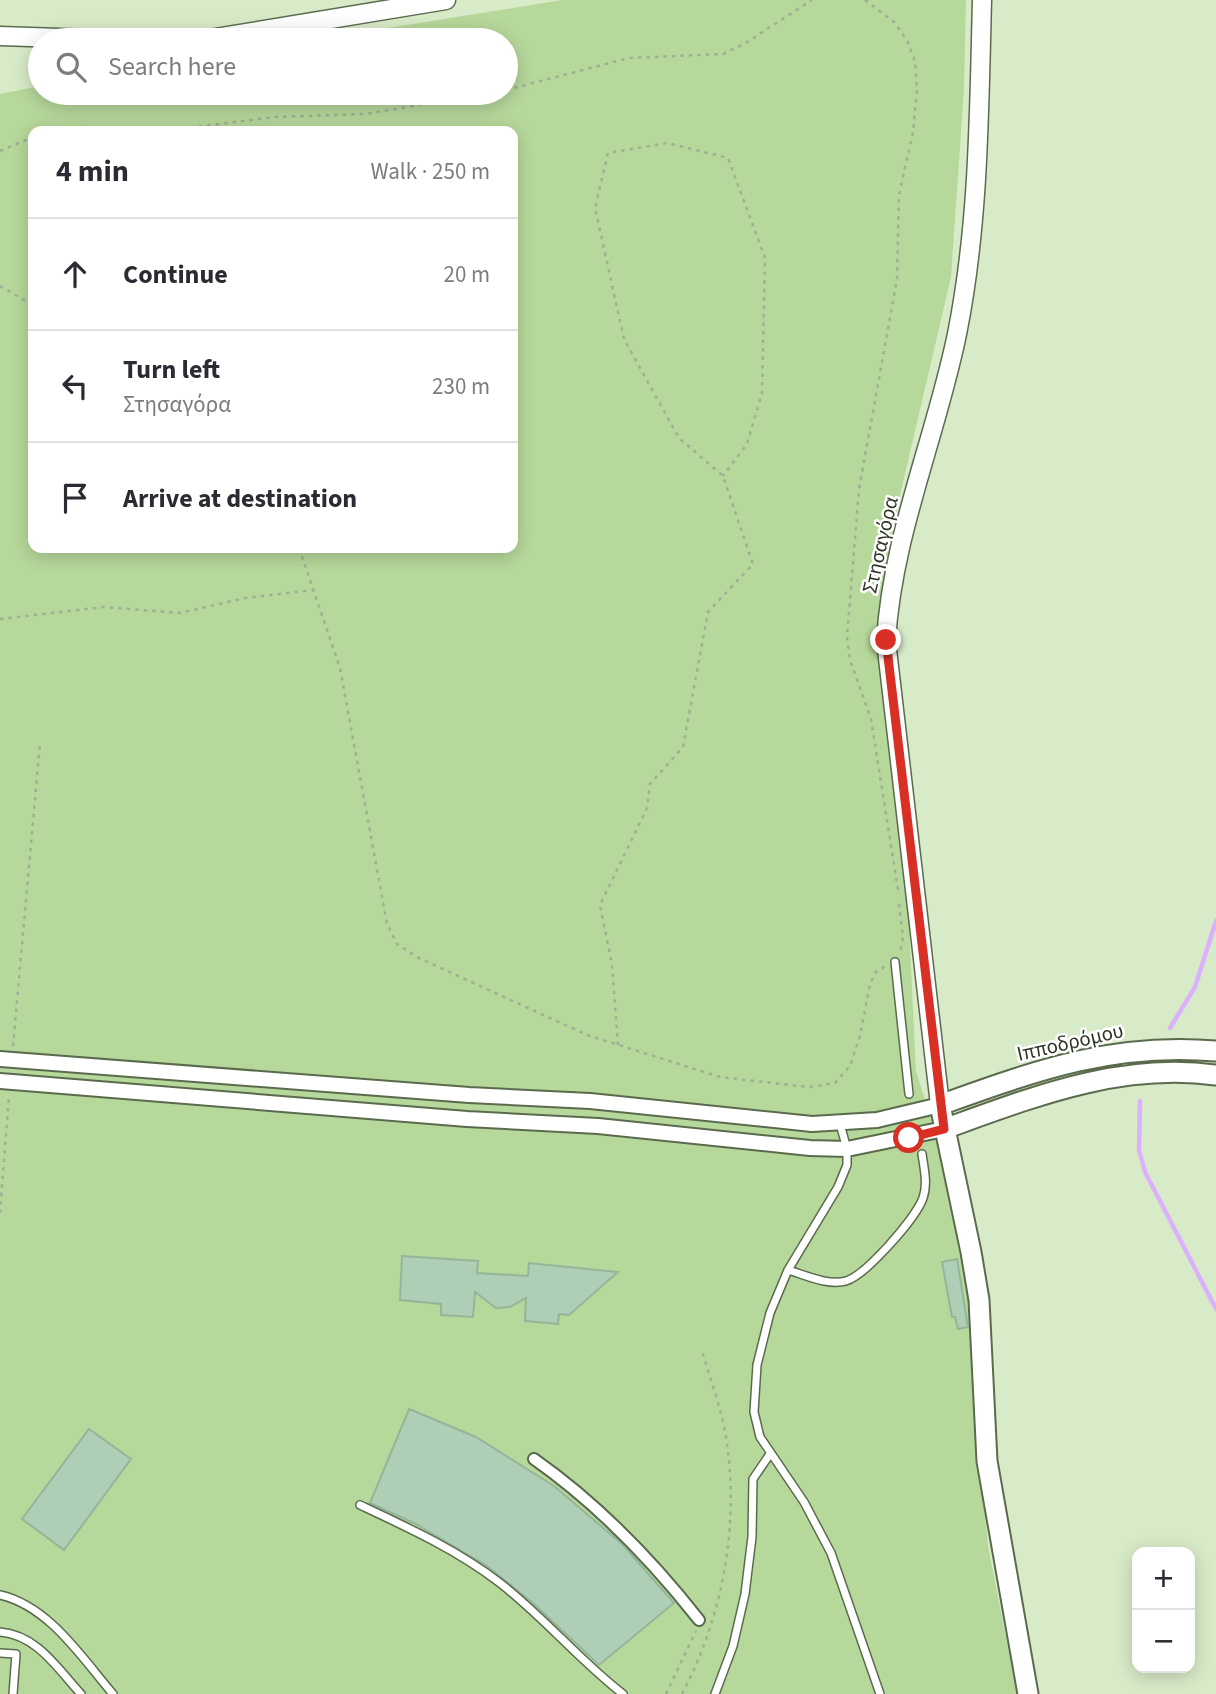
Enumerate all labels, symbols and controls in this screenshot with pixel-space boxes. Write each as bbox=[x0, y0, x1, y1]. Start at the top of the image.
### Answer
search box bbox=[28, 28, 518, 105]
icon: search bbox=[52, 48, 90, 86]
text: Search here bbox=[108, 48, 236, 85]
text: 4 min bbox=[56, 150, 129, 193]
text: Walk · 250 m bbox=[371, 155, 490, 188]
icon: ahead bbox=[56, 255, 94, 293]
text: Continue bbox=[123, 256, 228, 293]
text: 20 m bbox=[443, 258, 490, 291]
text: Turn left bbox=[123, 351, 220, 388]
icon: left bbox=[56, 367, 94, 405]
text: 230 m bbox=[432, 370, 490, 403]
text: Στησαγόρα bbox=[123, 388, 231, 421]
icon: arrive bbox=[56, 479, 94, 517]
text: Arrive at destination bbox=[123, 480, 357, 517]
street label: Στησαγόρα bbox=[854, 493, 906, 596]
route end bbox=[870, 624, 901, 655]
street label: Ιπποδρόμου bbox=[1014, 1015, 1126, 1069]
route start bbox=[893, 1122, 924, 1153]
map controls bbox=[1132, 1547, 1195, 1673]
button: + bbox=[1132, 1547, 1195, 1610]
button: − bbox=[1132, 1610, 1195, 1673]

